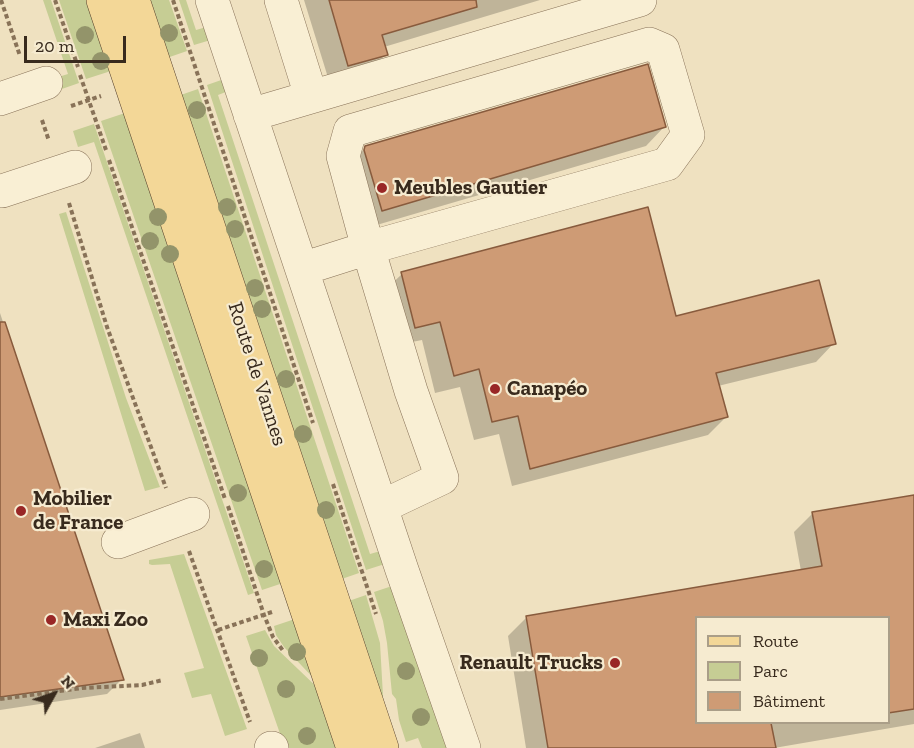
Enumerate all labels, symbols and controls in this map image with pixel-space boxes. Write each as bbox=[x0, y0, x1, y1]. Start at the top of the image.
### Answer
scale bar bbox=[27, 24, 129, 62]
text: 20 m bbox=[35, 35, 74, 57]
place label: Meubles Gautier bbox=[394, 175, 547, 201]
marker: Meubles Gautier bbox=[375, 181, 389, 195]
street label: Route de Vannes bbox=[222, 299, 292, 449]
place label: Canapéo bbox=[507, 376, 587, 402]
marker: Canapéo bbox=[488, 382, 502, 396]
place label: Mobilier de France bbox=[33, 486, 123, 536]
marker: Mobilier de France bbox=[14, 504, 28, 518]
place label: Maxi Zoo bbox=[63, 607, 148, 633]
marker: Maxi Zoo bbox=[44, 613, 58, 627]
legend bbox=[695, 616, 890, 724]
text: Route bbox=[753, 630, 798, 652]
place label: Renault Trucks bbox=[460, 650, 603, 676]
marker: Renault Trucks bbox=[608, 656, 622, 670]
text: Parc bbox=[753, 660, 788, 682]
north arrow bbox=[24, 664, 84, 724]
text: N bbox=[57, 671, 79, 693]
text: Bâtiment bbox=[753, 690, 825, 712]

